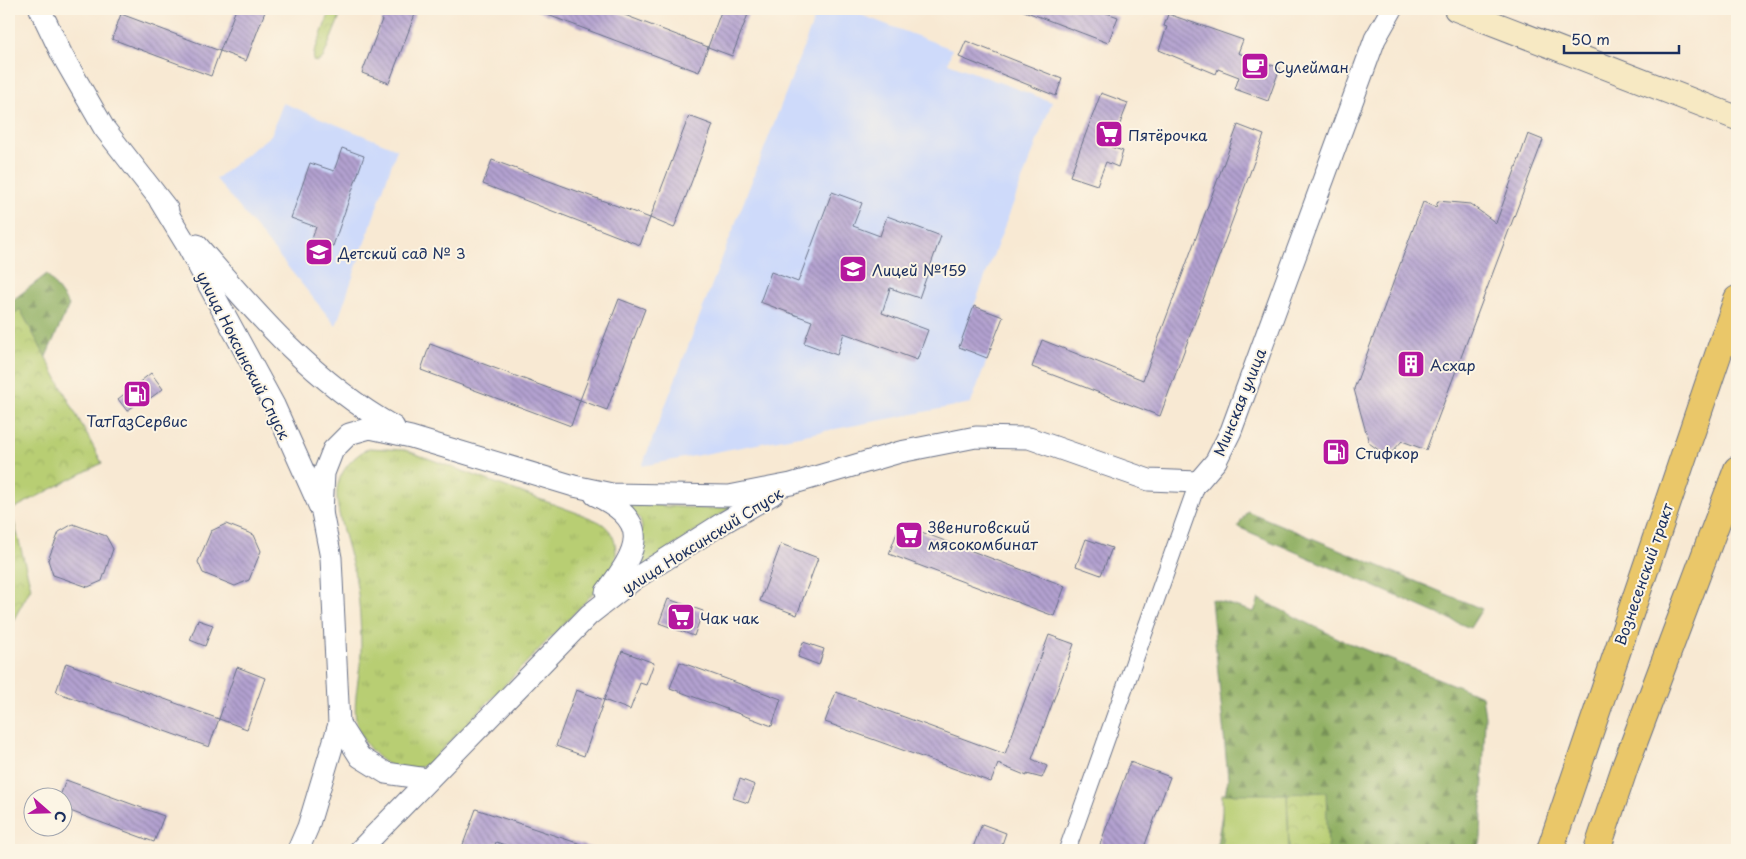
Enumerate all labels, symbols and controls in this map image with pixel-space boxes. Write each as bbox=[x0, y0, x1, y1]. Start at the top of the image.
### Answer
scale bar bbox=[1564, 22, 1678, 54]
text: 50 m bbox=[1571, 27, 1610, 50]
cafe icon: Сулейман bbox=[1240, 51, 1270, 81]
place label: Сулейман bbox=[1274, 55, 1349, 78]
supermarket icon: Пятёрочка bbox=[1094, 119, 1124, 149]
place label: Пятёрочка bbox=[1128, 123, 1208, 146]
school or university icon: Детский сад № 3 bbox=[304, 237, 334, 267]
place label: Детский сад № 3 bbox=[337, 241, 466, 264]
school or university icon: Лицей №159 bbox=[838, 254, 868, 284]
place label: Лицей №159 bbox=[872, 258, 967, 281]
street label: улица Ноксинский Спуск bbox=[192, 267, 297, 443]
street label: Минская улица bbox=[1207, 344, 1271, 459]
building icon: Асхар bbox=[1396, 349, 1426, 379]
place label: Асхар bbox=[1430, 353, 1476, 376]
fuel station icon: ТатГазСервис bbox=[122, 379, 152, 409]
place label: ТатГазСервис bbox=[86, 409, 188, 432]
fuel station icon: Стифкор bbox=[1321, 437, 1351, 467]
place label: Стифкор bbox=[1355, 441, 1419, 464]
street label: улица Ноксинский Спуск bbox=[617, 481, 787, 599]
street label: Вознесенский тракт bbox=[1608, 499, 1678, 648]
place label: Звениговский мясокомбинат bbox=[928, 515, 1038, 555]
supermarket icon: Звениговский мясокомбинат bbox=[894, 520, 924, 550]
supermarket icon: Чак чак bbox=[666, 602, 696, 632]
place label: Чак чак bbox=[700, 606, 759, 629]
north arrow bbox=[22, 786, 72, 836]
text: С bbox=[49, 808, 72, 825]

